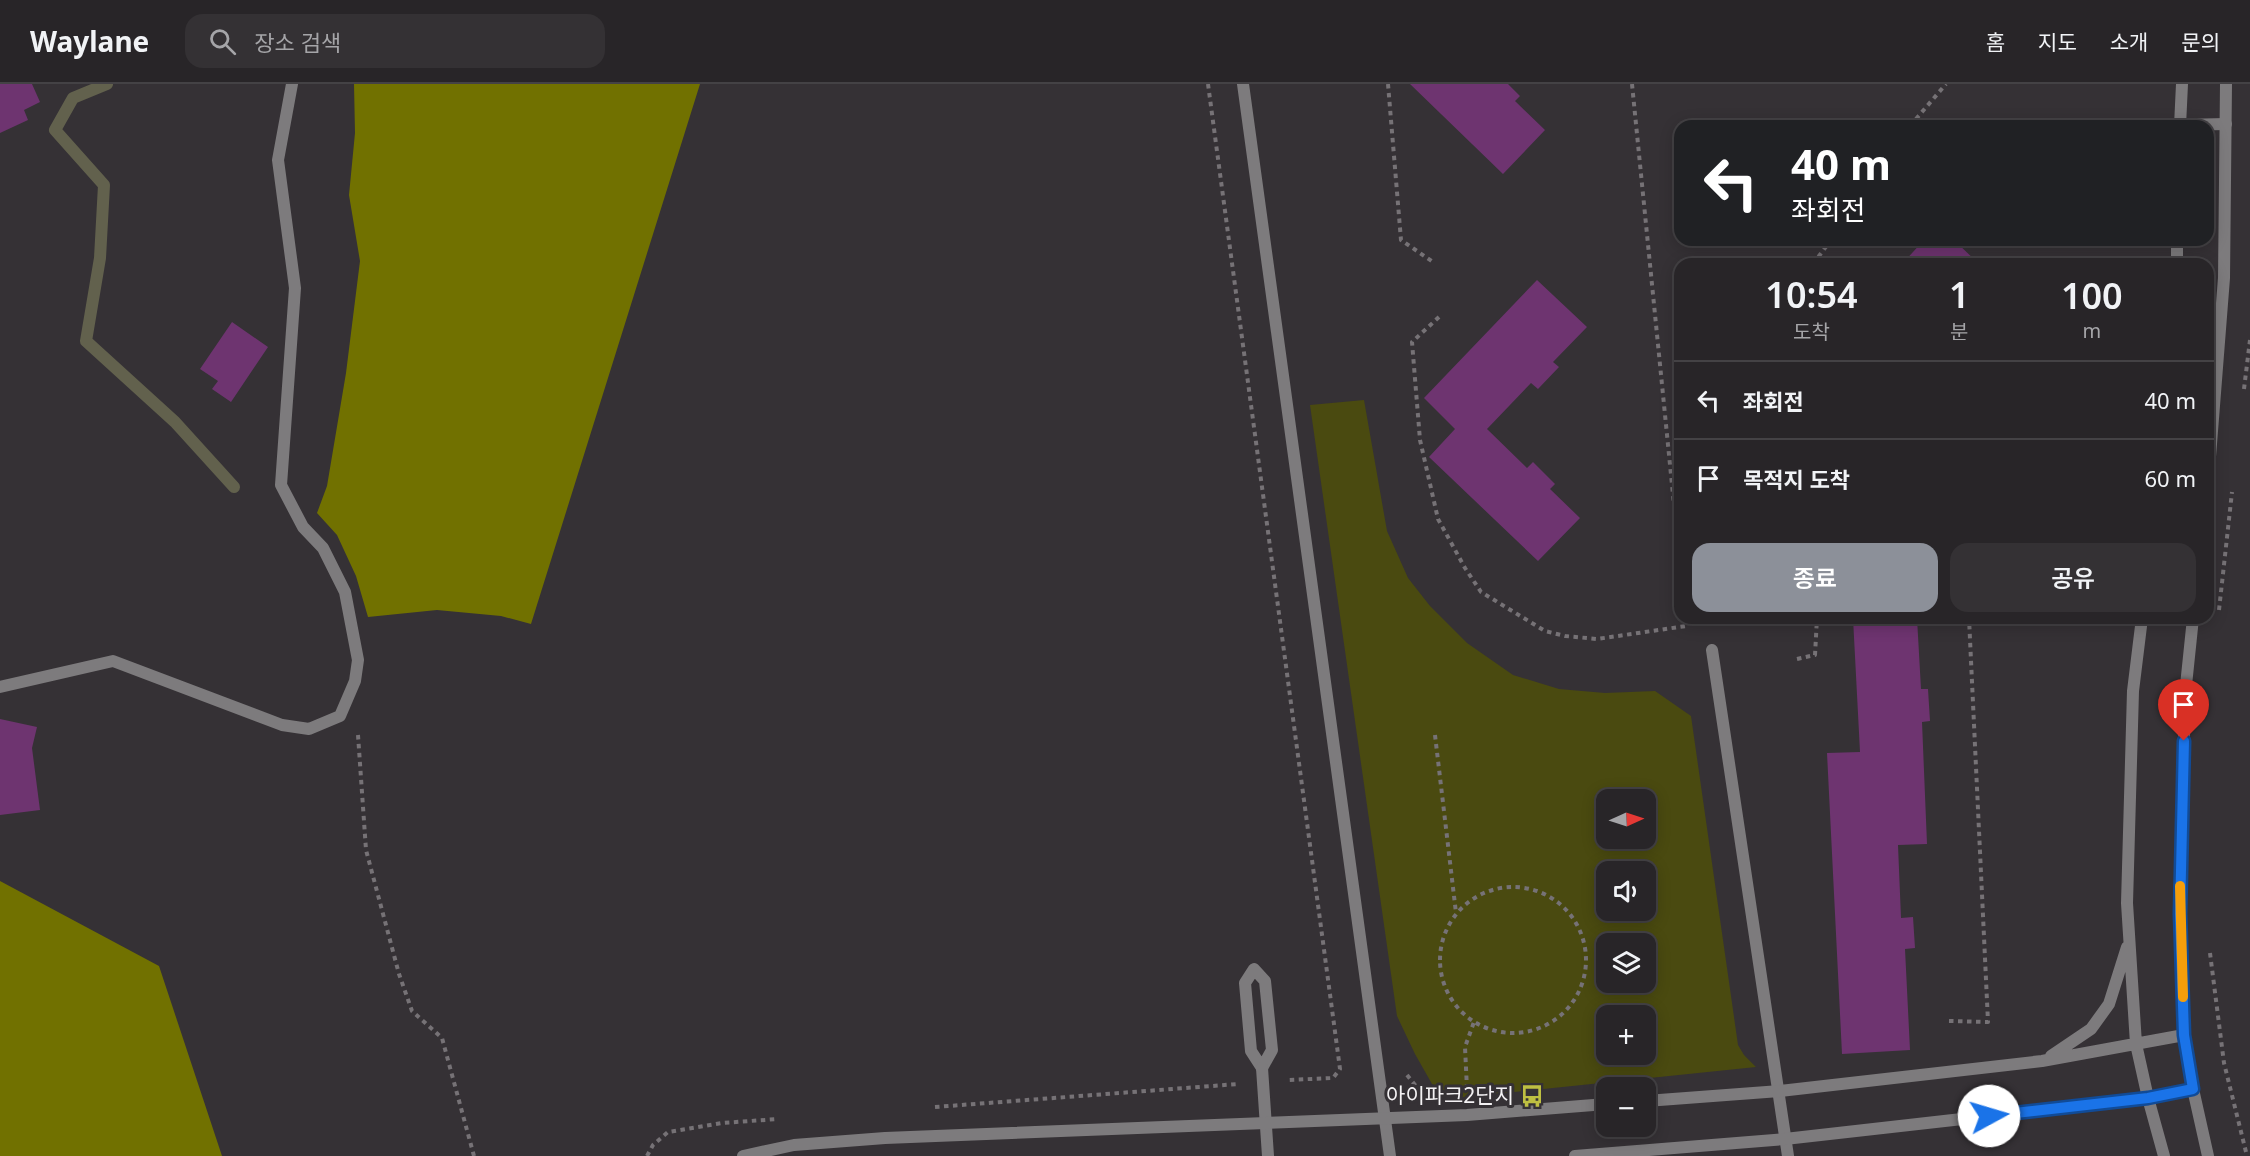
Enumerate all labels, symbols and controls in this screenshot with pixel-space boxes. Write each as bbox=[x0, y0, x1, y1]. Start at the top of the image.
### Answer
search box bbox=[185, 14, 605, 68]
text: Waylane bbox=[30, 22, 149, 60]
icon: search bbox=[206, 25, 239, 58]
text: 장소 검색 bbox=[254, 27, 341, 57]
text: 홈 bbox=[1986, 28, 2005, 56]
text: 지도 bbox=[2038, 28, 2077, 56]
text: 소개 bbox=[2110, 28, 2148, 56]
text: 문의 bbox=[2181, 28, 2220, 56]
text: 40 m bbox=[1791, 135, 1891, 192]
icon: left bbox=[1692, 144, 1770, 222]
text: 좌회전 bbox=[1791, 191, 1866, 228]
text: 10:54 bbox=[1765, 270, 1858, 319]
text: 1 bbox=[1949, 270, 1970, 319]
text: 100 bbox=[2061, 271, 2123, 320]
text: m bbox=[2082, 317, 2101, 344]
text: 도착 bbox=[1793, 318, 1830, 345]
text: 분 bbox=[1950, 318, 1968, 345]
icon: left bbox=[1692, 384, 1725, 417]
text: 40 m bbox=[2145, 385, 2196, 415]
text: 좌회전 bbox=[1743, 386, 1804, 416]
icon: arrive bbox=[1692, 462, 1725, 495]
text: 60 m bbox=[2145, 463, 2196, 493]
text: 목적지 도착 bbox=[1743, 464, 1850, 494]
button: 종료 bbox=[1692, 543, 1938, 612]
button: 공유 bbox=[1950, 543, 2196, 612]
pin bbox=[2158, 679, 2209, 741]
icon: arrive bbox=[2167, 688, 2200, 721]
north arrow bbox=[1596, 789, 1656, 849]
map controls bbox=[1596, 789, 1656, 1137]
button: sound bbox=[1596, 861, 1656, 921]
button: layers bbox=[1596, 933, 1656, 993]
button: + bbox=[1596, 1005, 1656, 1065]
button: − bbox=[1596, 1077, 1656, 1137]
place label: 아이파크2단지 bbox=[1386, 1081, 1514, 1109]
bus stop icon: 아이파크2단지 bbox=[1519, 1083, 1545, 1109]
position arrow bbox=[1957, 1084, 2021, 1148]

